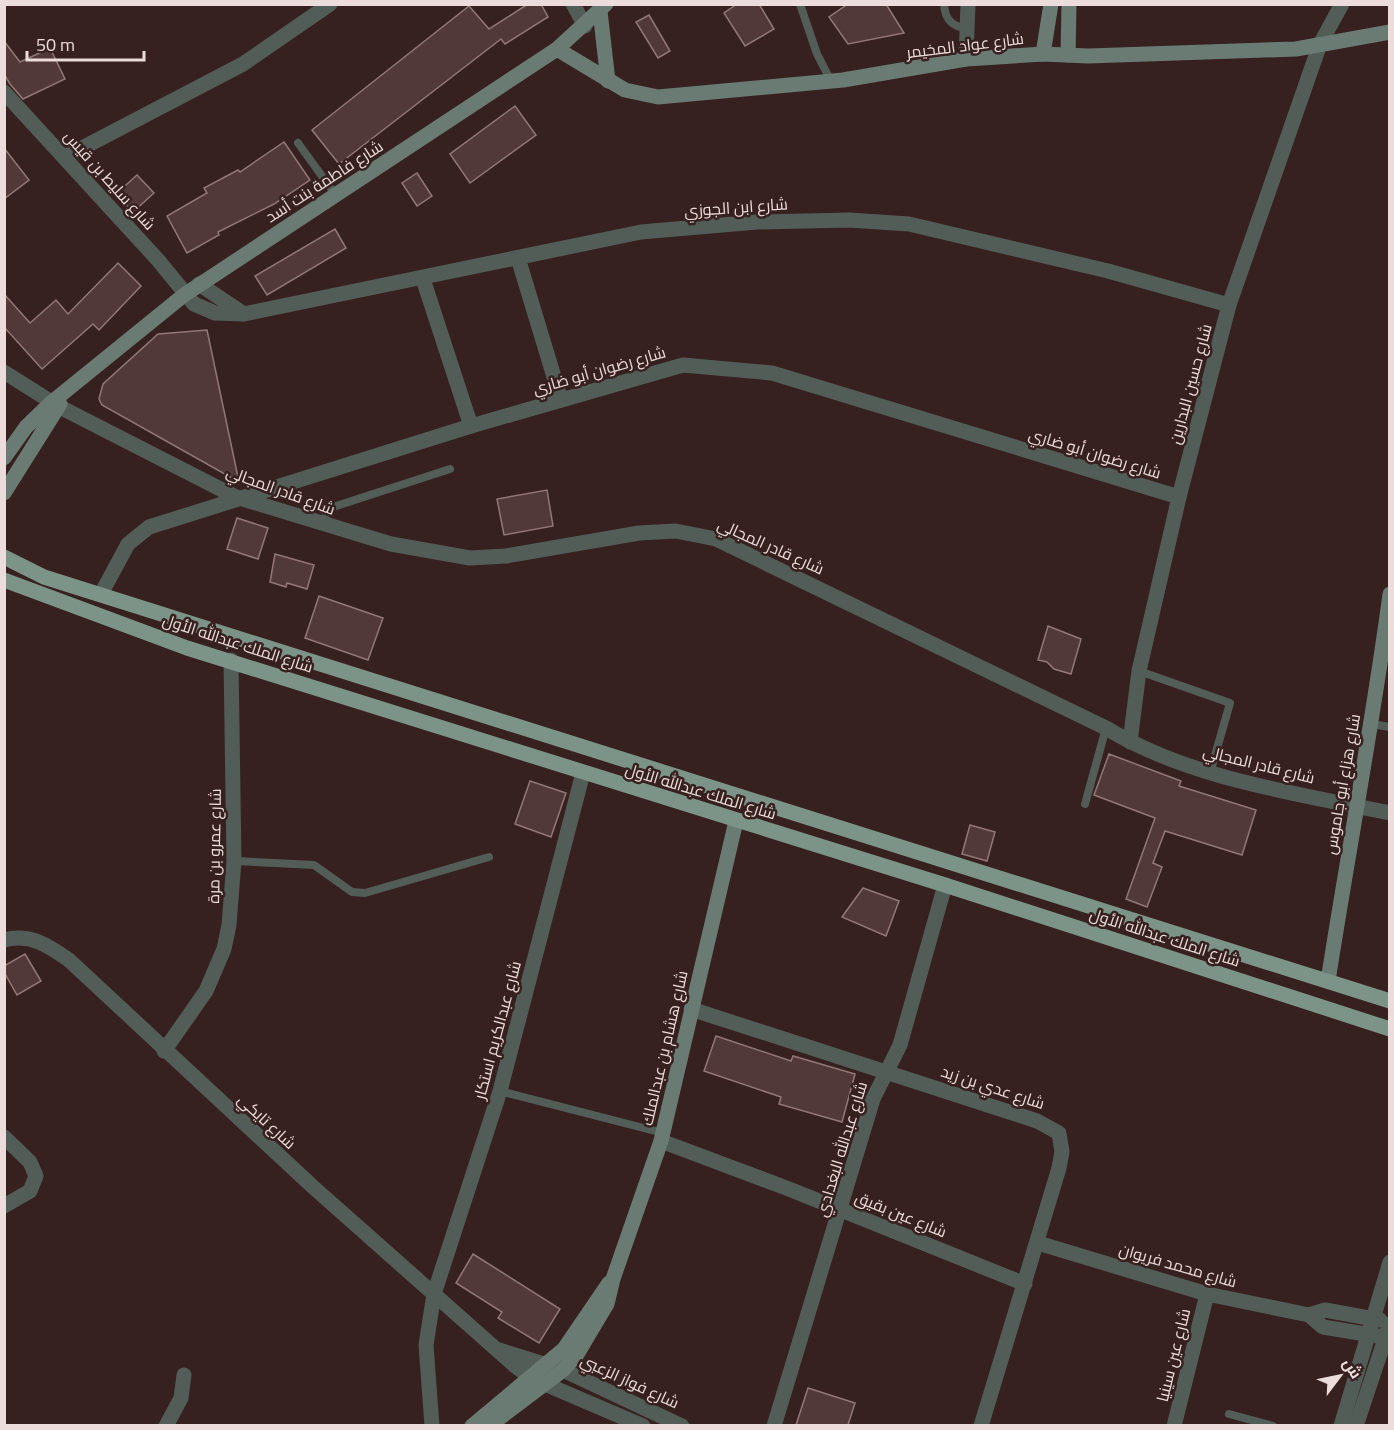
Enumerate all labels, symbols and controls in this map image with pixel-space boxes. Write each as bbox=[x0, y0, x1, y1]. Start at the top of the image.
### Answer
scale bar bbox=[27, 24, 144, 62]
street label: شارع عواد المخيمر bbox=[904, 26, 1025, 64]
text: 50 m bbox=[36, 31, 75, 58]
street label: شارع سليط بن قيس bbox=[59, 125, 161, 235]
street label: شارع فاطمة بنت أسد bbox=[260, 134, 388, 228]
street label: شارع ابن الجوزي bbox=[683, 191, 789, 225]
street label: شارع حسين البدارين bbox=[1162, 321, 1218, 447]
street label: شارع رضوان أبو ضاري bbox=[530, 340, 669, 402]
street label: شارع رضوان أبو ضاري bbox=[1025, 421, 1164, 486]
street label: شارع قادر المجالي bbox=[222, 459, 339, 523]
street label: شارع قادر المجالي bbox=[713, 512, 828, 582]
street label: شارع الملك عبدالله الأول bbox=[160, 607, 316, 679]
street label: شارع هزاع أبو جاموس bbox=[1318, 712, 1366, 856]
street label: شارع قادر المجالي bbox=[1200, 738, 1317, 791]
street label: شارع الملك عبدالله الأول bbox=[622, 757, 780, 825]
street label: شارع عمرو بن مرة bbox=[201, 788, 227, 904]
street label: شارع الملك عبدالله الأول bbox=[1087, 901, 1243, 973]
street label: شارع عبدالكريم استكار bbox=[467, 958, 527, 1103]
street label: شارع هشام بن عبدالملك bbox=[634, 968, 694, 1128]
street label: شارع عدي بن زيد bbox=[937, 1059, 1048, 1117]
street label: شارع عبدالله البغدادي bbox=[809, 1078, 875, 1220]
street label: شارع تايكي bbox=[231, 1088, 302, 1156]
street label: شارع عين بقيق bbox=[852, 1185, 950, 1243]
street label: شارع محمد فريوان bbox=[1116, 1237, 1240, 1293]
street label: شارع عين سينيا bbox=[1150, 1306, 1196, 1404]
north arrow bbox=[1310, 1346, 1370, 1406]
street label: شارع فواز الزعبي bbox=[576, 1348, 683, 1416]
text: ش bbox=[1337, 1353, 1368, 1383]

